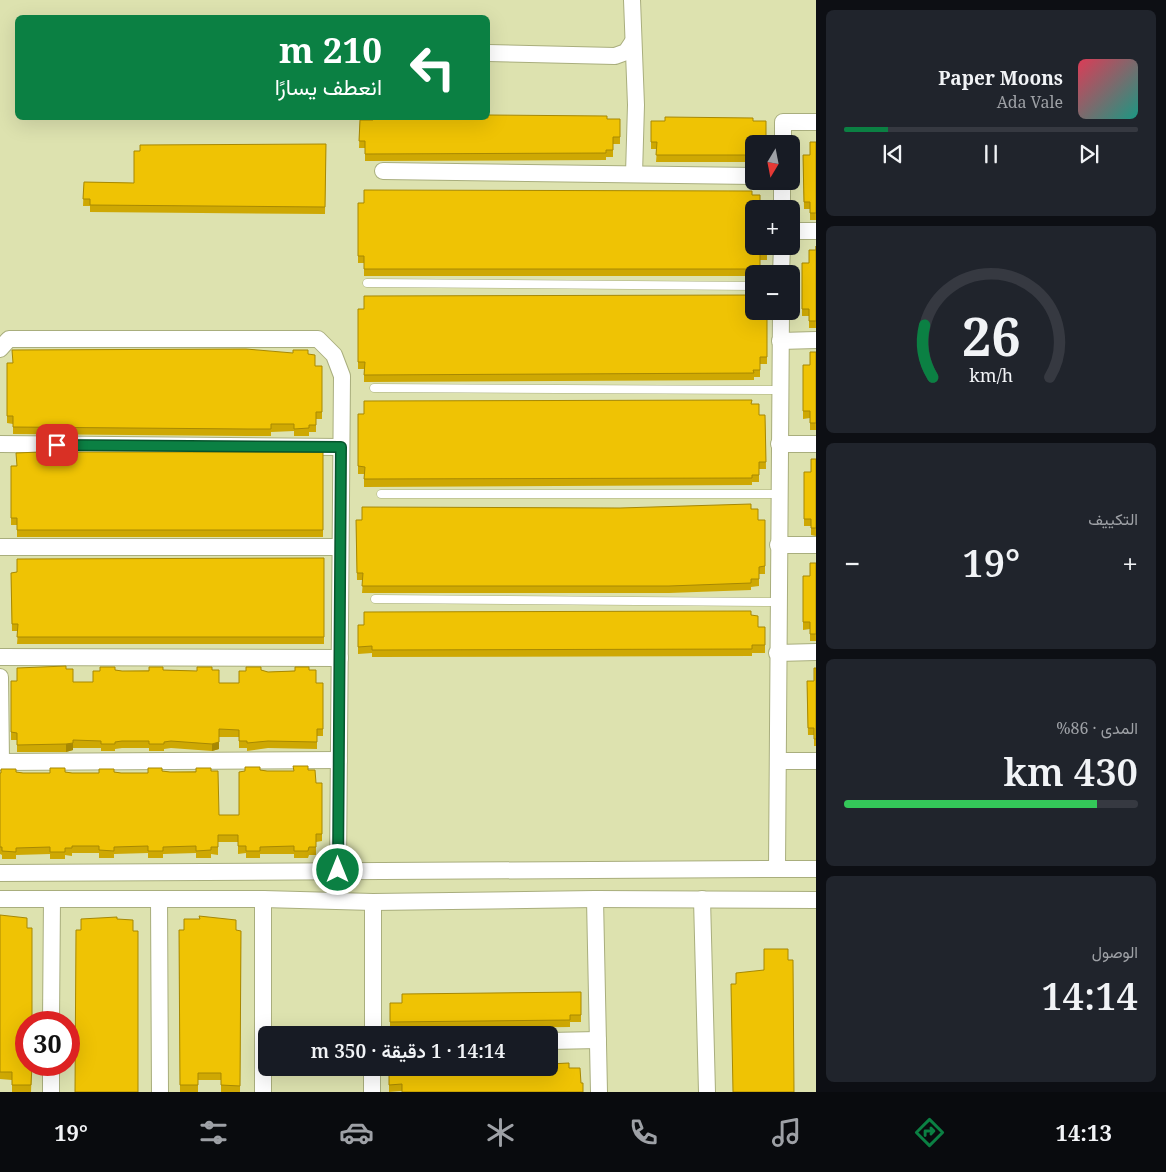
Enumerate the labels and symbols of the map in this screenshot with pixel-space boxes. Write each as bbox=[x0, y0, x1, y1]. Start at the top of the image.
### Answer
north arrow bbox=[745, 135, 800, 190]
pin bbox=[36, 424, 78, 466]
position arrow bbox=[311, 843, 363, 895]
speed limit sign: 30 bbox=[15, 1011, 80, 1076]

